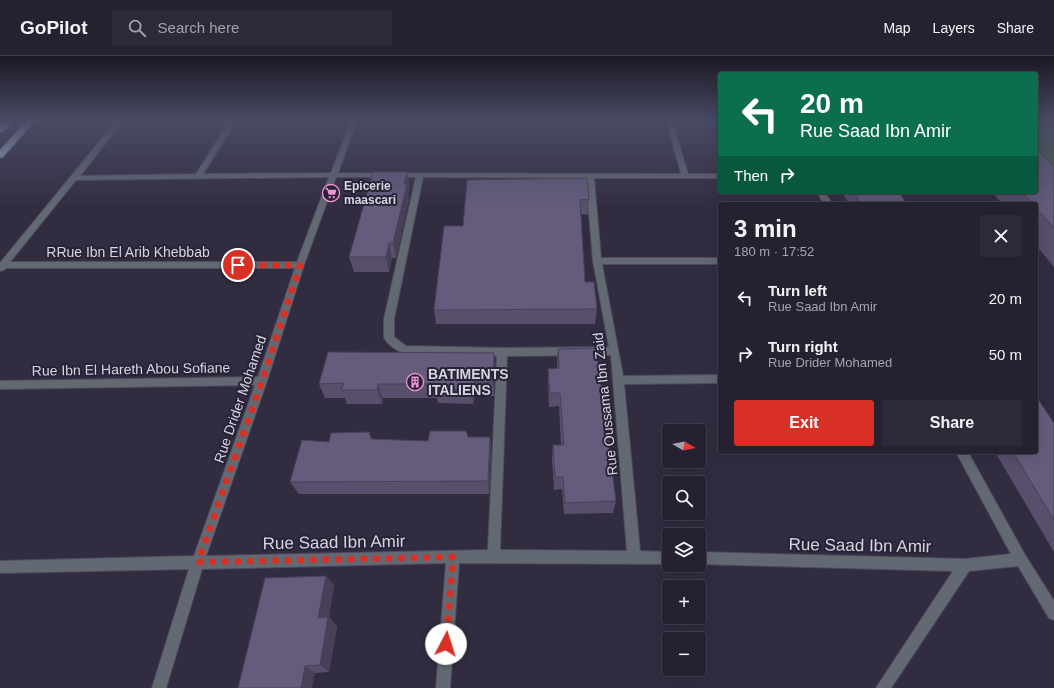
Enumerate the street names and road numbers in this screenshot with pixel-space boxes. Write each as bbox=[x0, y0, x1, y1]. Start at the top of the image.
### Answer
street label: RRue Ibn El Arib Khebbab bbox=[46, 244, 210, 260]
street label: Rue Oussama Ibn Zaid bbox=[590, 332, 620, 476]
street label: Rue Drider Mohamed bbox=[211, 333, 269, 465]
street label: Rue Ibn El Hareth Abou Sofiane bbox=[32, 359, 231, 379]
street label: Rue Saad Ibn Amir bbox=[263, 532, 406, 553]
street label: Rue Saad Ibn Amir bbox=[788, 535, 932, 556]

